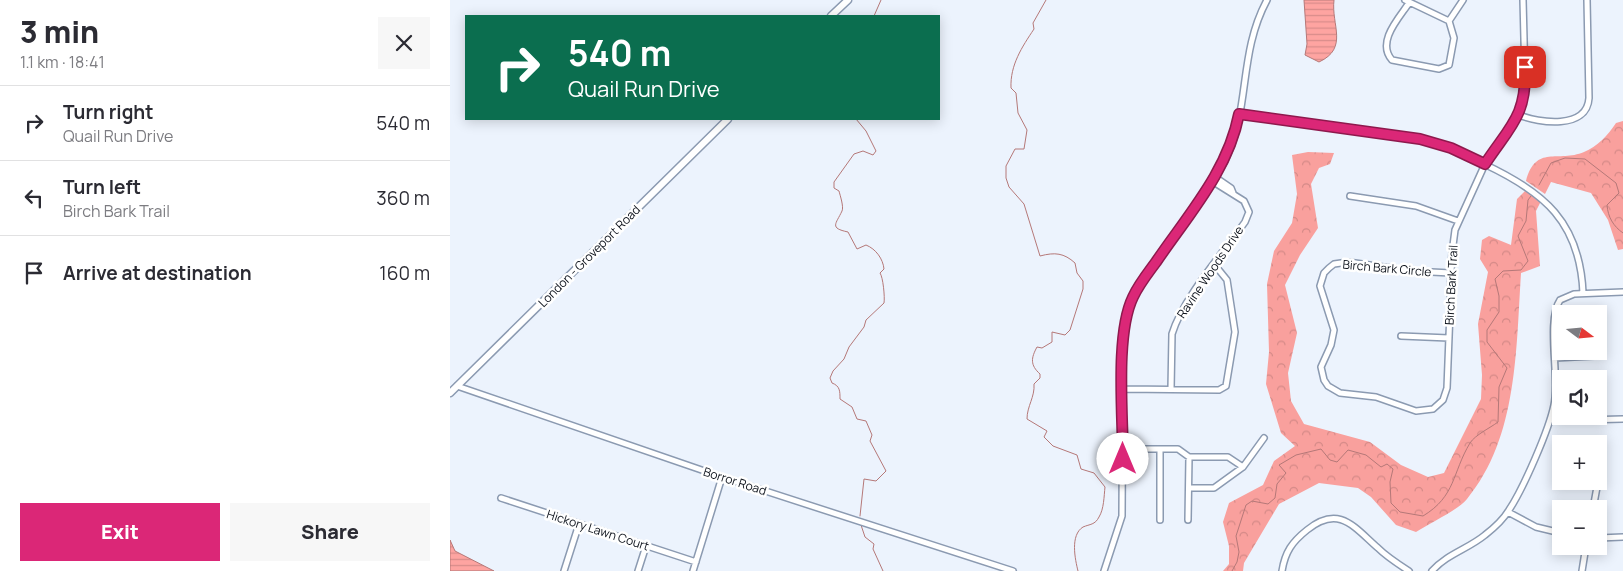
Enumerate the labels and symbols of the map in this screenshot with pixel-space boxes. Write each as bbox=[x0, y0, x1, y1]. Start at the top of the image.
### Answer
pin bbox=[1504, 46, 1546, 88]
street label: London - Groveport Road bbox=[534, 201, 644, 311]
street label: Ravine Woods Drive bbox=[1173, 222, 1247, 322]
street label: Birch Bark Trail bbox=[1440, 245, 1462, 325]
street label: Birch Bark Circle bbox=[1342, 256, 1432, 280]
north arrow bbox=[1552, 305, 1608, 360]
position arrow bbox=[1096, 432, 1148, 484]
street label: Borror Road bbox=[701, 463, 769, 499]
street label: Hickory Lawn Court bbox=[545, 505, 652, 555]

